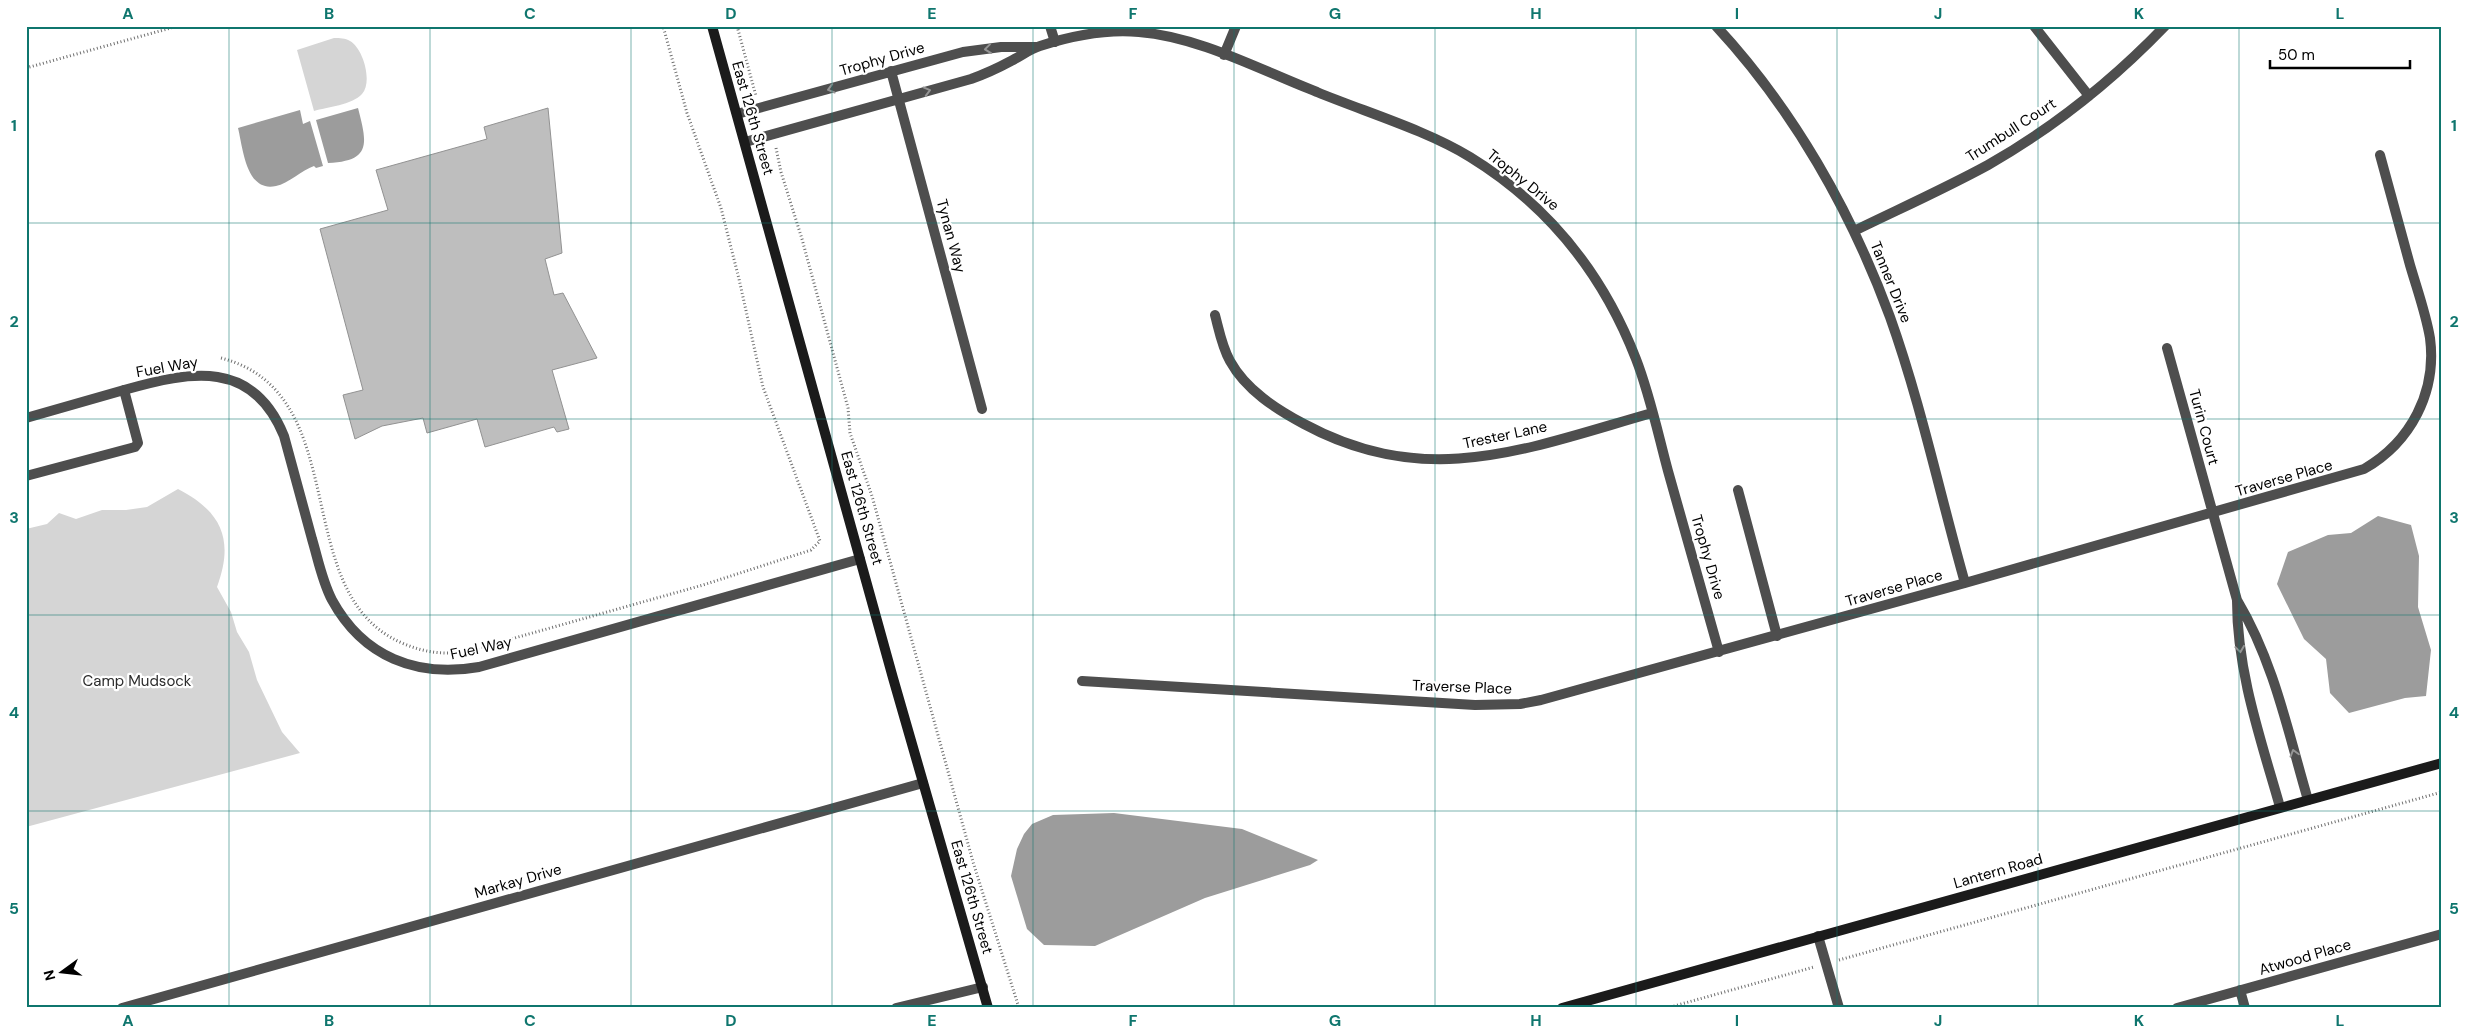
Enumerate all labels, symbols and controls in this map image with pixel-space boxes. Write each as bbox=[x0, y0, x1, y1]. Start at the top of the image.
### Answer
text: A bbox=[122, 3, 134, 24]
text: B bbox=[324, 3, 334, 24]
text: C bbox=[524, 3, 536, 24]
text: D bbox=[725, 3, 737, 24]
text: E bbox=[927, 3, 937, 24]
text: F bbox=[1129, 3, 1138, 24]
text: G bbox=[1329, 3, 1341, 24]
text: H bbox=[1530, 3, 1542, 24]
text: I bbox=[1735, 3, 1739, 24]
text: J bbox=[1934, 3, 1942, 24]
text: K bbox=[2134, 3, 2145, 24]
text: L bbox=[2336, 3, 2345, 24]
street label: Trophy Drive bbox=[837, 37, 927, 81]
scale bar bbox=[2270, 38, 2410, 70]
one-way arrow bbox=[984, 43, 992, 54]
text: 50 m bbox=[2278, 45, 2315, 65]
street label: East 126th Street bbox=[727, 59, 779, 177]
one-way arrow bbox=[827, 83, 835, 93]
one-way arrow bbox=[922, 86, 931, 97]
street label: Trumbull Court bbox=[1962, 93, 2060, 167]
text: 1 bbox=[11, 115, 17, 136]
text: 1 bbox=[2451, 115, 2457, 136]
street label: Trophy Drive bbox=[1483, 145, 1563, 215]
street label: Tynan Way bbox=[932, 197, 971, 276]
street label: Tanner Drive bbox=[1866, 238, 1916, 326]
text: 2 bbox=[9, 311, 19, 332]
text: 2 bbox=[2449, 311, 2459, 332]
street label: Fuel Way bbox=[134, 352, 200, 382]
street label: Turin Court bbox=[2184, 387, 2224, 467]
street label: Trester Lane bbox=[1461, 416, 1549, 454]
street label: East 126th Street bbox=[836, 449, 888, 567]
street label: Traverse Place bbox=[2233, 455, 2335, 501]
text: 3 bbox=[9, 507, 19, 528]
text: 3 bbox=[2449, 507, 2459, 528]
street label: Trophy Drive bbox=[1686, 512, 1730, 602]
street label: Traverse Place bbox=[1843, 565, 1945, 611]
street label: Fuel Way bbox=[448, 632, 514, 664]
one-way arrow bbox=[2234, 645, 2245, 653]
park label: Camp Mudsock bbox=[83, 671, 192, 691]
street label: Traverse Place bbox=[1412, 675, 1512, 699]
text: 4 bbox=[9, 702, 19, 723]
text: 4 bbox=[2449, 702, 2459, 723]
one-way arrow bbox=[2290, 749, 2300, 758]
street label: East 126th Street bbox=[946, 838, 998, 956]
street label: Lantern Road bbox=[1951, 849, 2045, 893]
street label: Markay Drive bbox=[472, 859, 564, 903]
text: 5 bbox=[9, 898, 19, 919]
text: 5 bbox=[2449, 898, 2459, 919]
street label: Atwood Place bbox=[2257, 934, 2353, 980]
north arrow bbox=[38, 946, 88, 996]
text: N bbox=[39, 968, 59, 983]
text: A bbox=[122, 1010, 134, 1031]
text: B bbox=[324, 1010, 334, 1031]
text: C bbox=[524, 1010, 536, 1031]
text: D bbox=[725, 1010, 737, 1031]
text: E bbox=[927, 1010, 937, 1031]
text: F bbox=[1129, 1010, 1138, 1031]
text: G bbox=[1329, 1010, 1341, 1031]
text: H bbox=[1530, 1010, 1542, 1031]
text: I bbox=[1735, 1010, 1739, 1031]
text: J bbox=[1934, 1010, 1942, 1031]
text: K bbox=[2134, 1010, 2145, 1031]
text: L bbox=[2336, 1010, 2345, 1031]

